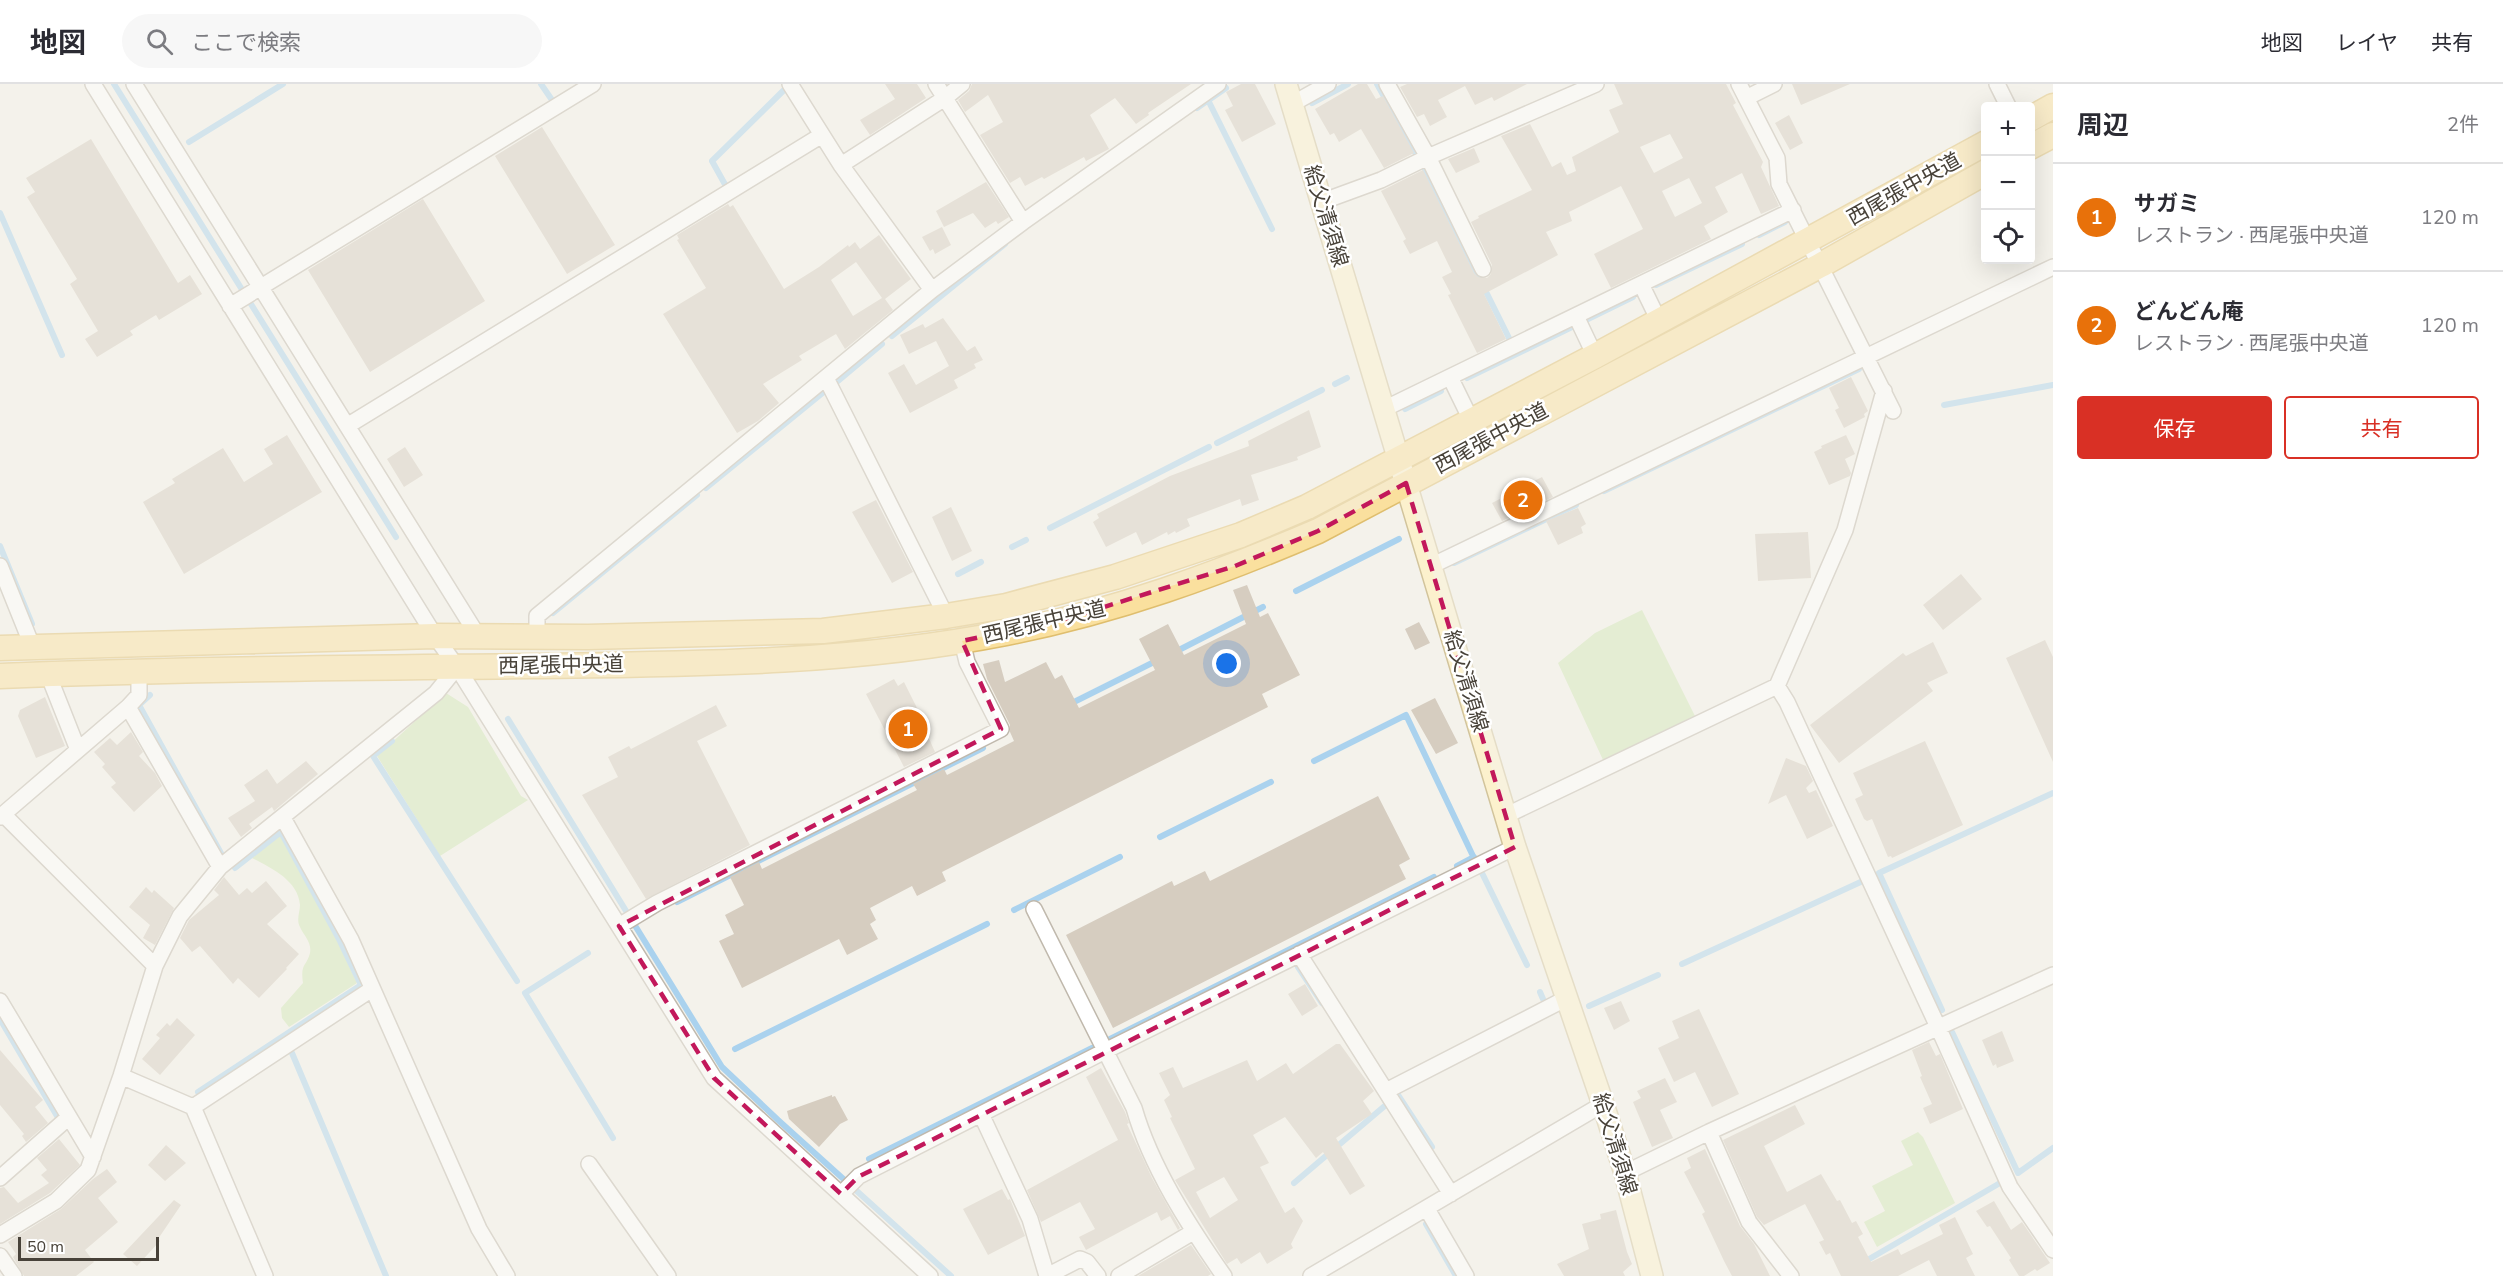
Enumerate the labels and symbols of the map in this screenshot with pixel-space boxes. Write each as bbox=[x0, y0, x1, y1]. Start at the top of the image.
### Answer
street label: 西尾張中央道 bbox=[1842, 146, 1966, 232]
street label: 給父清須線 bbox=[1297, 162, 1355, 270]
street label: 西尾張中央道 bbox=[1429, 396, 1553, 480]
pin: 2 bbox=[1504, 478, 1543, 522]
street label: 西尾張中央道 bbox=[979, 594, 1109, 650]
street label: 給父清須線 bbox=[1437, 627, 1495, 735]
your location bbox=[1212, 649, 1241, 678]
street label: 西尾張中央道 bbox=[498, 650, 624, 680]
pin: 1 bbox=[888, 706, 928, 752]
street label: 給父清須線 bbox=[1586, 1090, 1644, 1198]
scale bar bbox=[18, 1234, 159, 1262]

